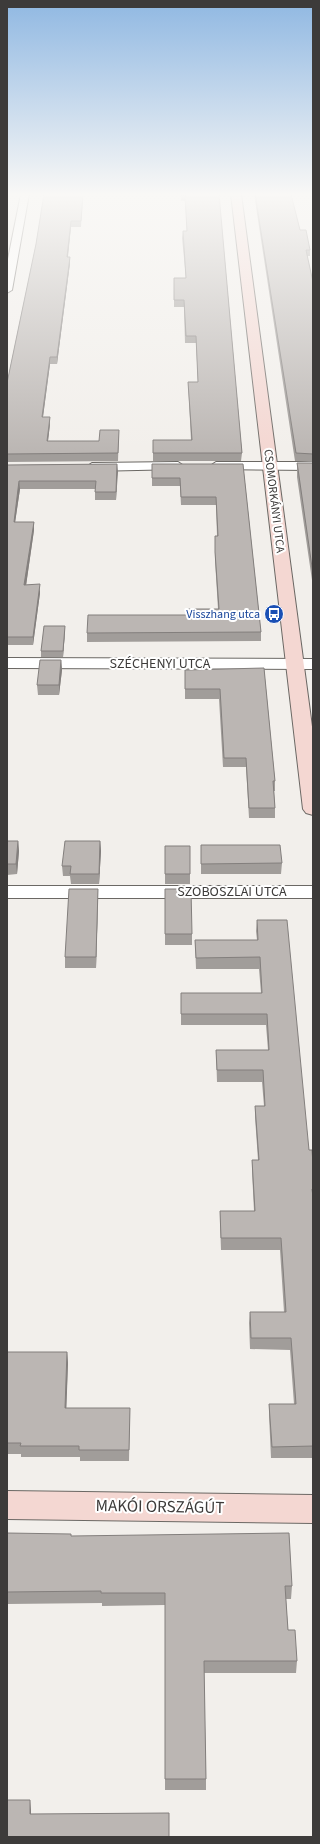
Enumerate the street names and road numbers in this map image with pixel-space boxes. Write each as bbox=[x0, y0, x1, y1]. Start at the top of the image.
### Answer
street label: CSOMORKÁNYI UTCA bbox=[259, 448, 289, 554]
street label: SZÉCHENYI UTCA bbox=[110, 654, 211, 674]
street label: SZOBOSZLAI UTCA bbox=[177, 882, 287, 902]
street label: MAKÓI ORSZÁGÚT bbox=[95, 1494, 225, 1520]

